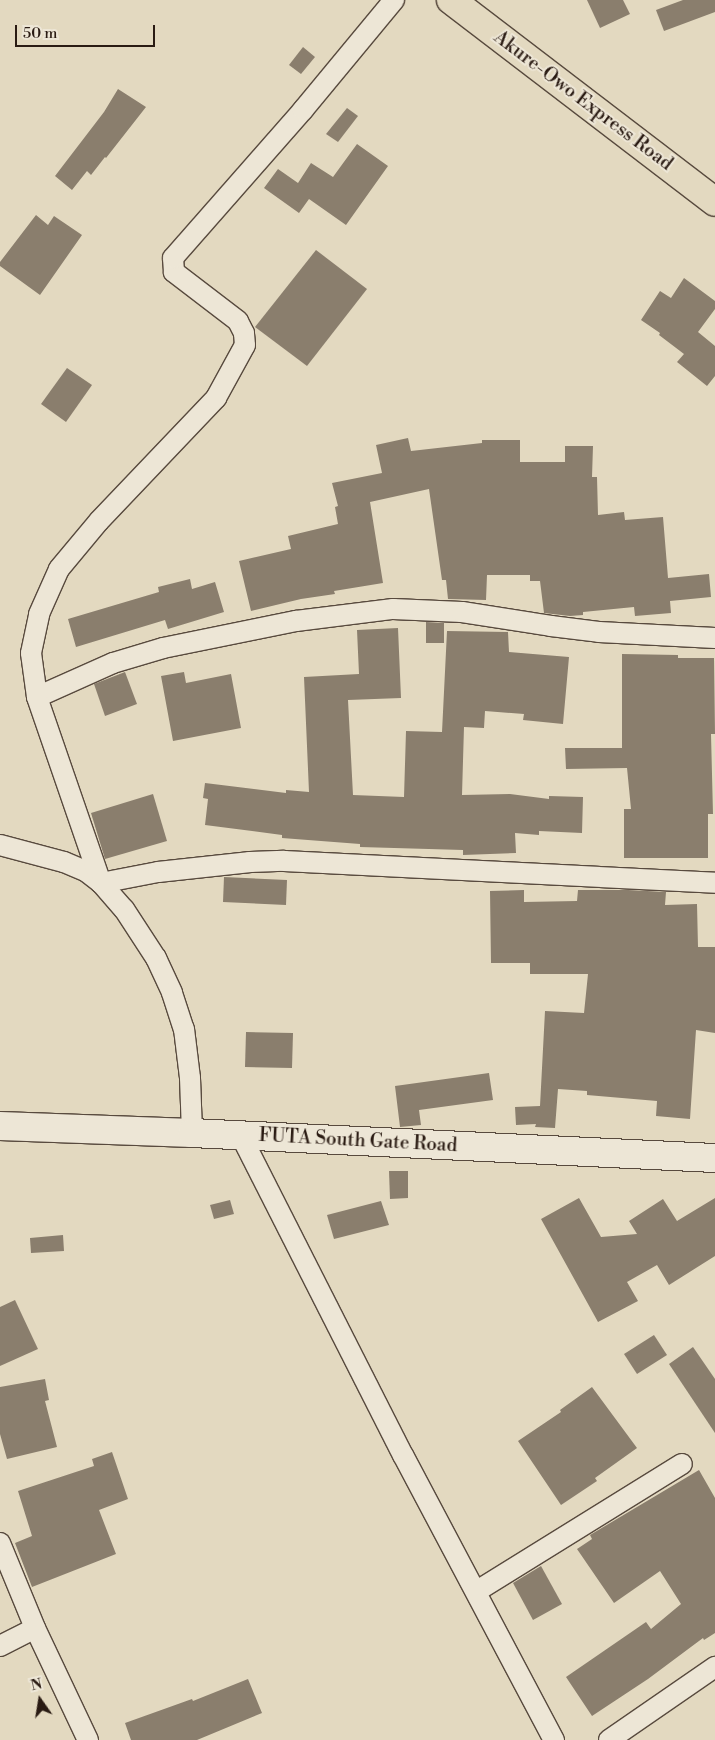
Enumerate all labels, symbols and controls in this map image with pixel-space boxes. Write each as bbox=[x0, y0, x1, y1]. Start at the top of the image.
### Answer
scale bar bbox=[18, 15, 158, 47]
text: 50 m bbox=[23, 24, 57, 43]
street label: Akure-Owo Express Road bbox=[489, 26, 677, 176]
street label: FUTA South Gate Road bbox=[258, 1124, 458, 1158]
north arrow bbox=[15, 1675, 65, 1725]
text: N bbox=[29, 1675, 44, 1695]

